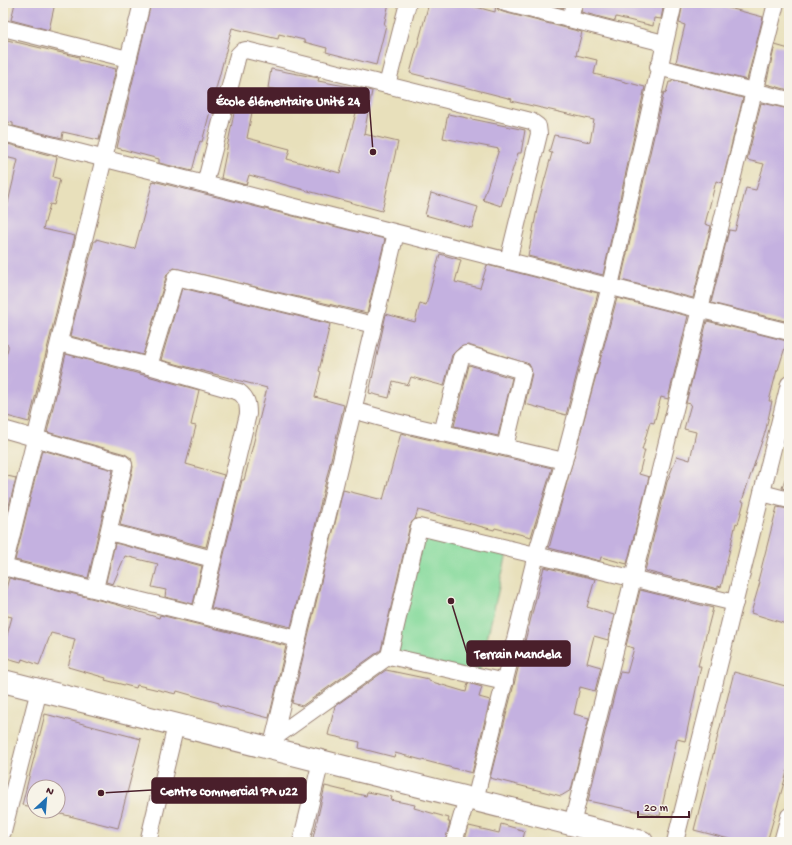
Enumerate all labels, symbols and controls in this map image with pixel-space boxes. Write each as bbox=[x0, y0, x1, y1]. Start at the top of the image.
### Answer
callout: École élémentaire Unité 24 bbox=[208, 88, 369, 113]
text: École élémentaire Unité 24 bbox=[216, 94, 361, 110]
callout: Terrain Mandela bbox=[467, 641, 570, 666]
text: Terrain Mandela bbox=[473, 648, 562, 663]
callout: Centre commercial PA u22 bbox=[152, 778, 306, 803]
north arrow bbox=[26, 779, 66, 819]
text: N bbox=[44, 785, 55, 799]
text: Centre commercial PA u22 bbox=[159, 785, 298, 800]
scale bar bbox=[638, 793, 689, 819]
text: 20 m bbox=[644, 802, 669, 816]

